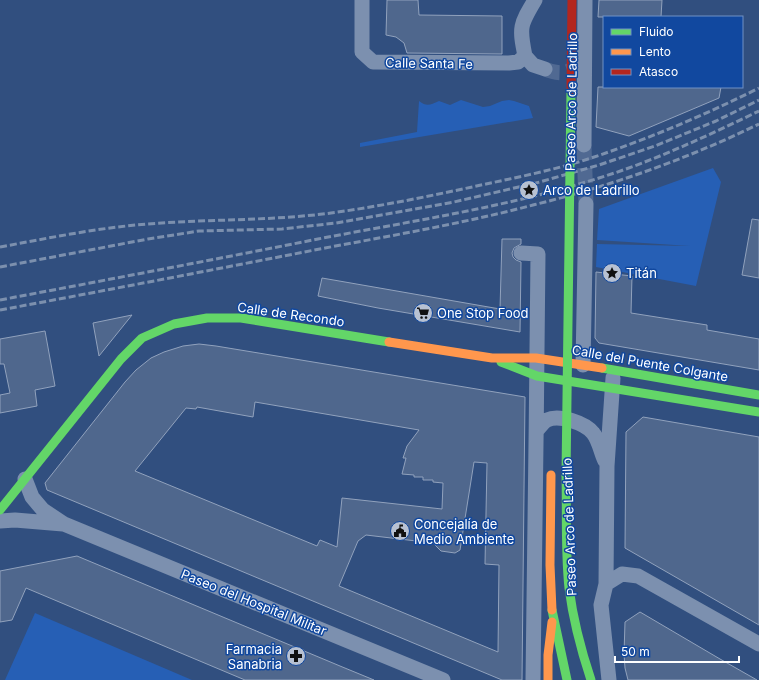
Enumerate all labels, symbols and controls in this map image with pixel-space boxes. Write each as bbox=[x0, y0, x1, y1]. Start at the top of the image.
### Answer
legend bbox=[603, 16, 743, 88]
text: Fluido bbox=[639, 24, 674, 39]
street label: Paseo Arco de Ladrillo bbox=[562, 33, 580, 171]
text: Lento bbox=[639, 44, 671, 59]
street label: Calle Santa Fe bbox=[385, 54, 473, 72]
text: Atasco bbox=[639, 64, 678, 79]
place icon: Arco de Ladrillo bbox=[518, 179, 540, 201]
place label: Arco de Ladrillo bbox=[543, 182, 640, 198]
place icon: Titán bbox=[601, 262, 623, 284]
place label: Titán bbox=[626, 265, 657, 281]
street label: Calle de Recondo bbox=[236, 299, 346, 329]
supermarket icon: One Stop Food bbox=[412, 302, 434, 324]
place label: One Stop Food bbox=[437, 305, 528, 321]
street label: Calle del Puente Colgante bbox=[571, 341, 729, 385]
street label: Paseo Arco de Ladrillo bbox=[559, 457, 579, 596]
place label: Concejalía de Medio Ambiente bbox=[414, 516, 514, 547]
public building icon: Concejalía de Medio Ambiente bbox=[389, 520, 411, 542]
street label: Paseo del Hospital Militar bbox=[179, 565, 329, 639]
scale bar bbox=[615, 638, 739, 664]
place label: Farmacia Sanabria bbox=[226, 641, 282, 672]
text: 50 m bbox=[621, 644, 650, 659]
pharmacy icon: Farmacia Sanabria bbox=[285, 645, 307, 667]

